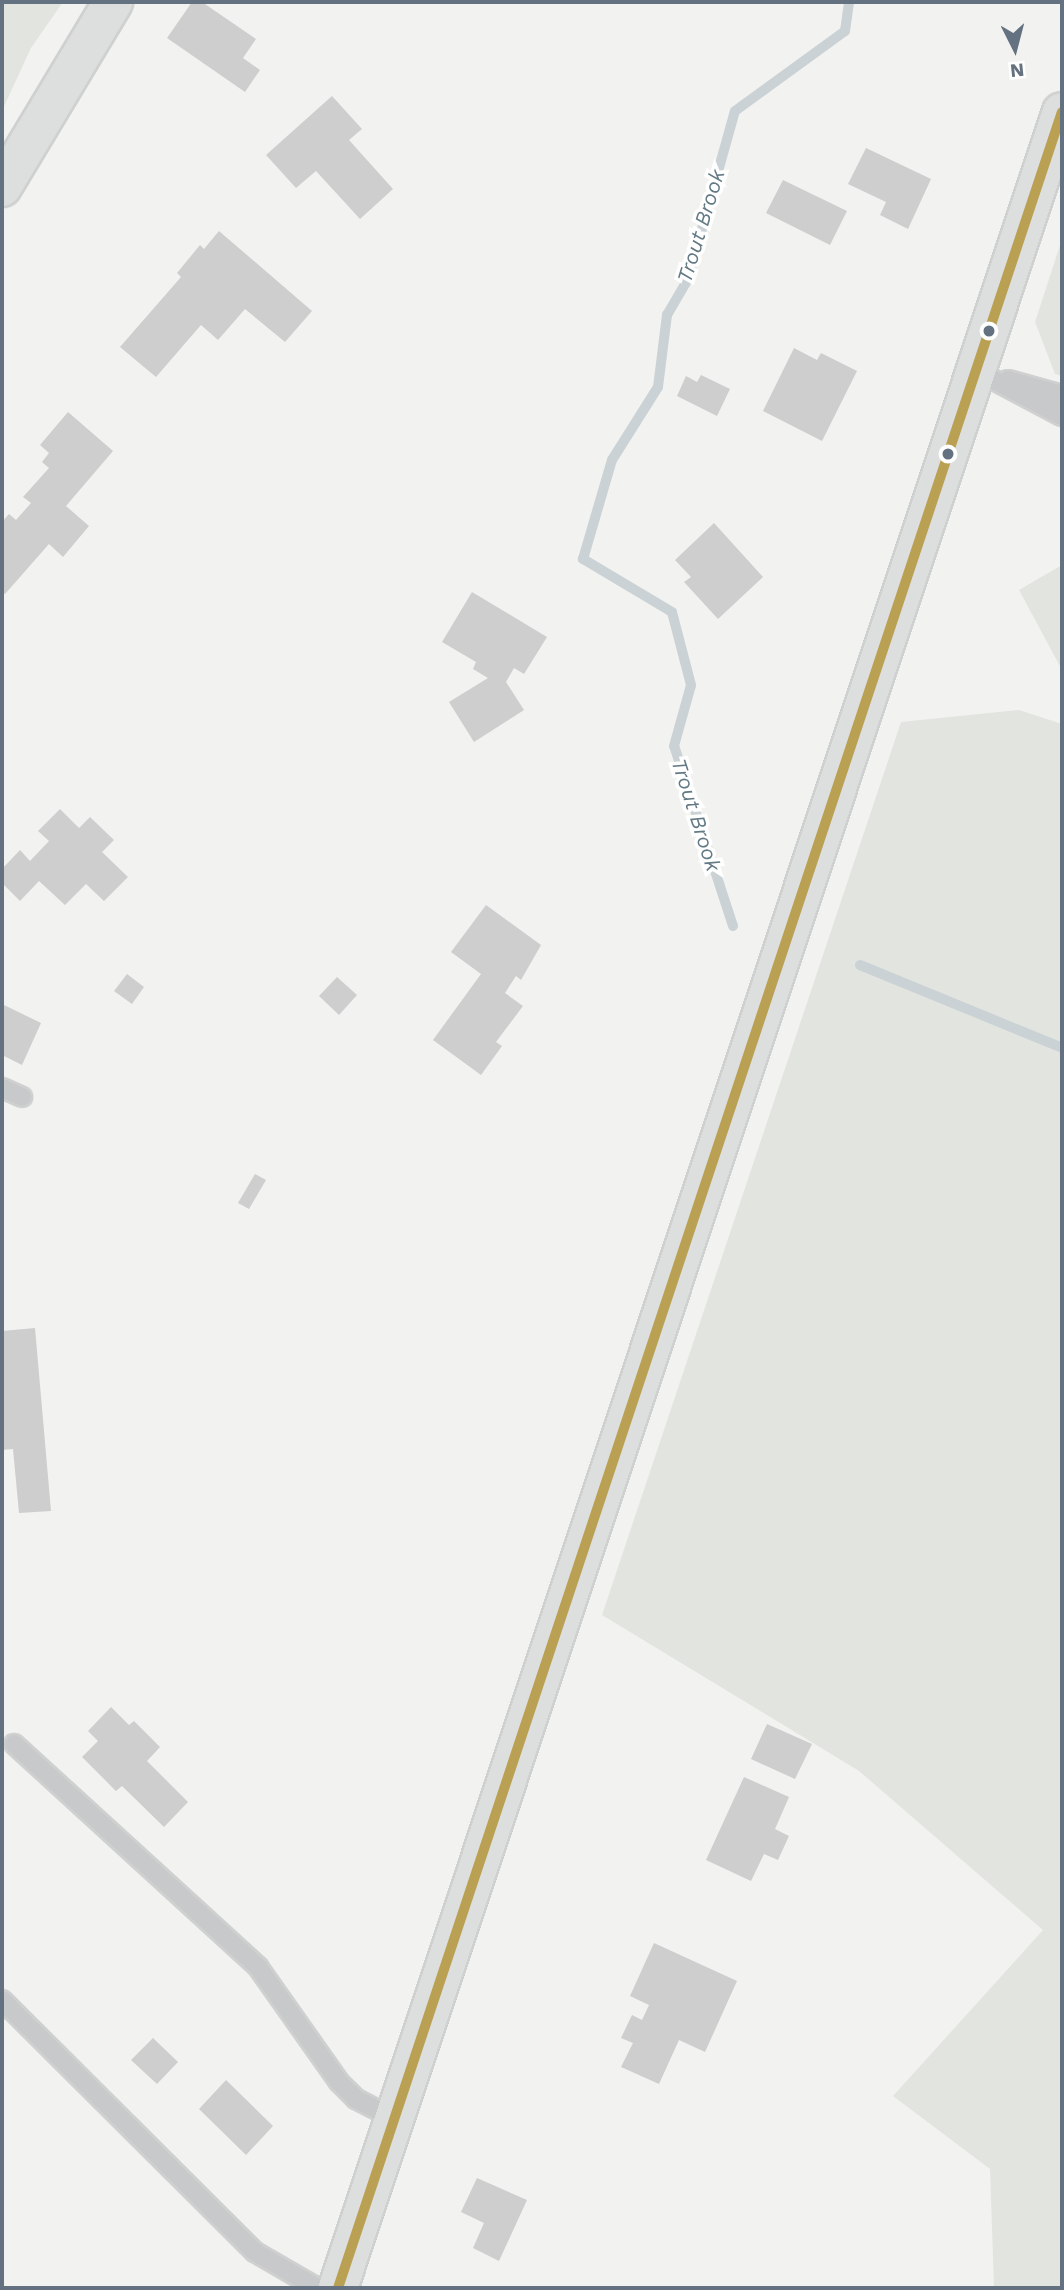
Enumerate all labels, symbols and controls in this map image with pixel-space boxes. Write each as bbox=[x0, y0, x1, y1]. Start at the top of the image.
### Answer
north arrow bbox=[980, 14, 1050, 84]
text: N bbox=[1009, 58, 1025, 83]
water label: Trout Brook bbox=[672, 166, 730, 286]
unlabelled marker bbox=[982, 324, 996, 338]
unlabelled marker bbox=[941, 447, 955, 461]
water label: Trout Brook bbox=[666, 755, 726, 875]

